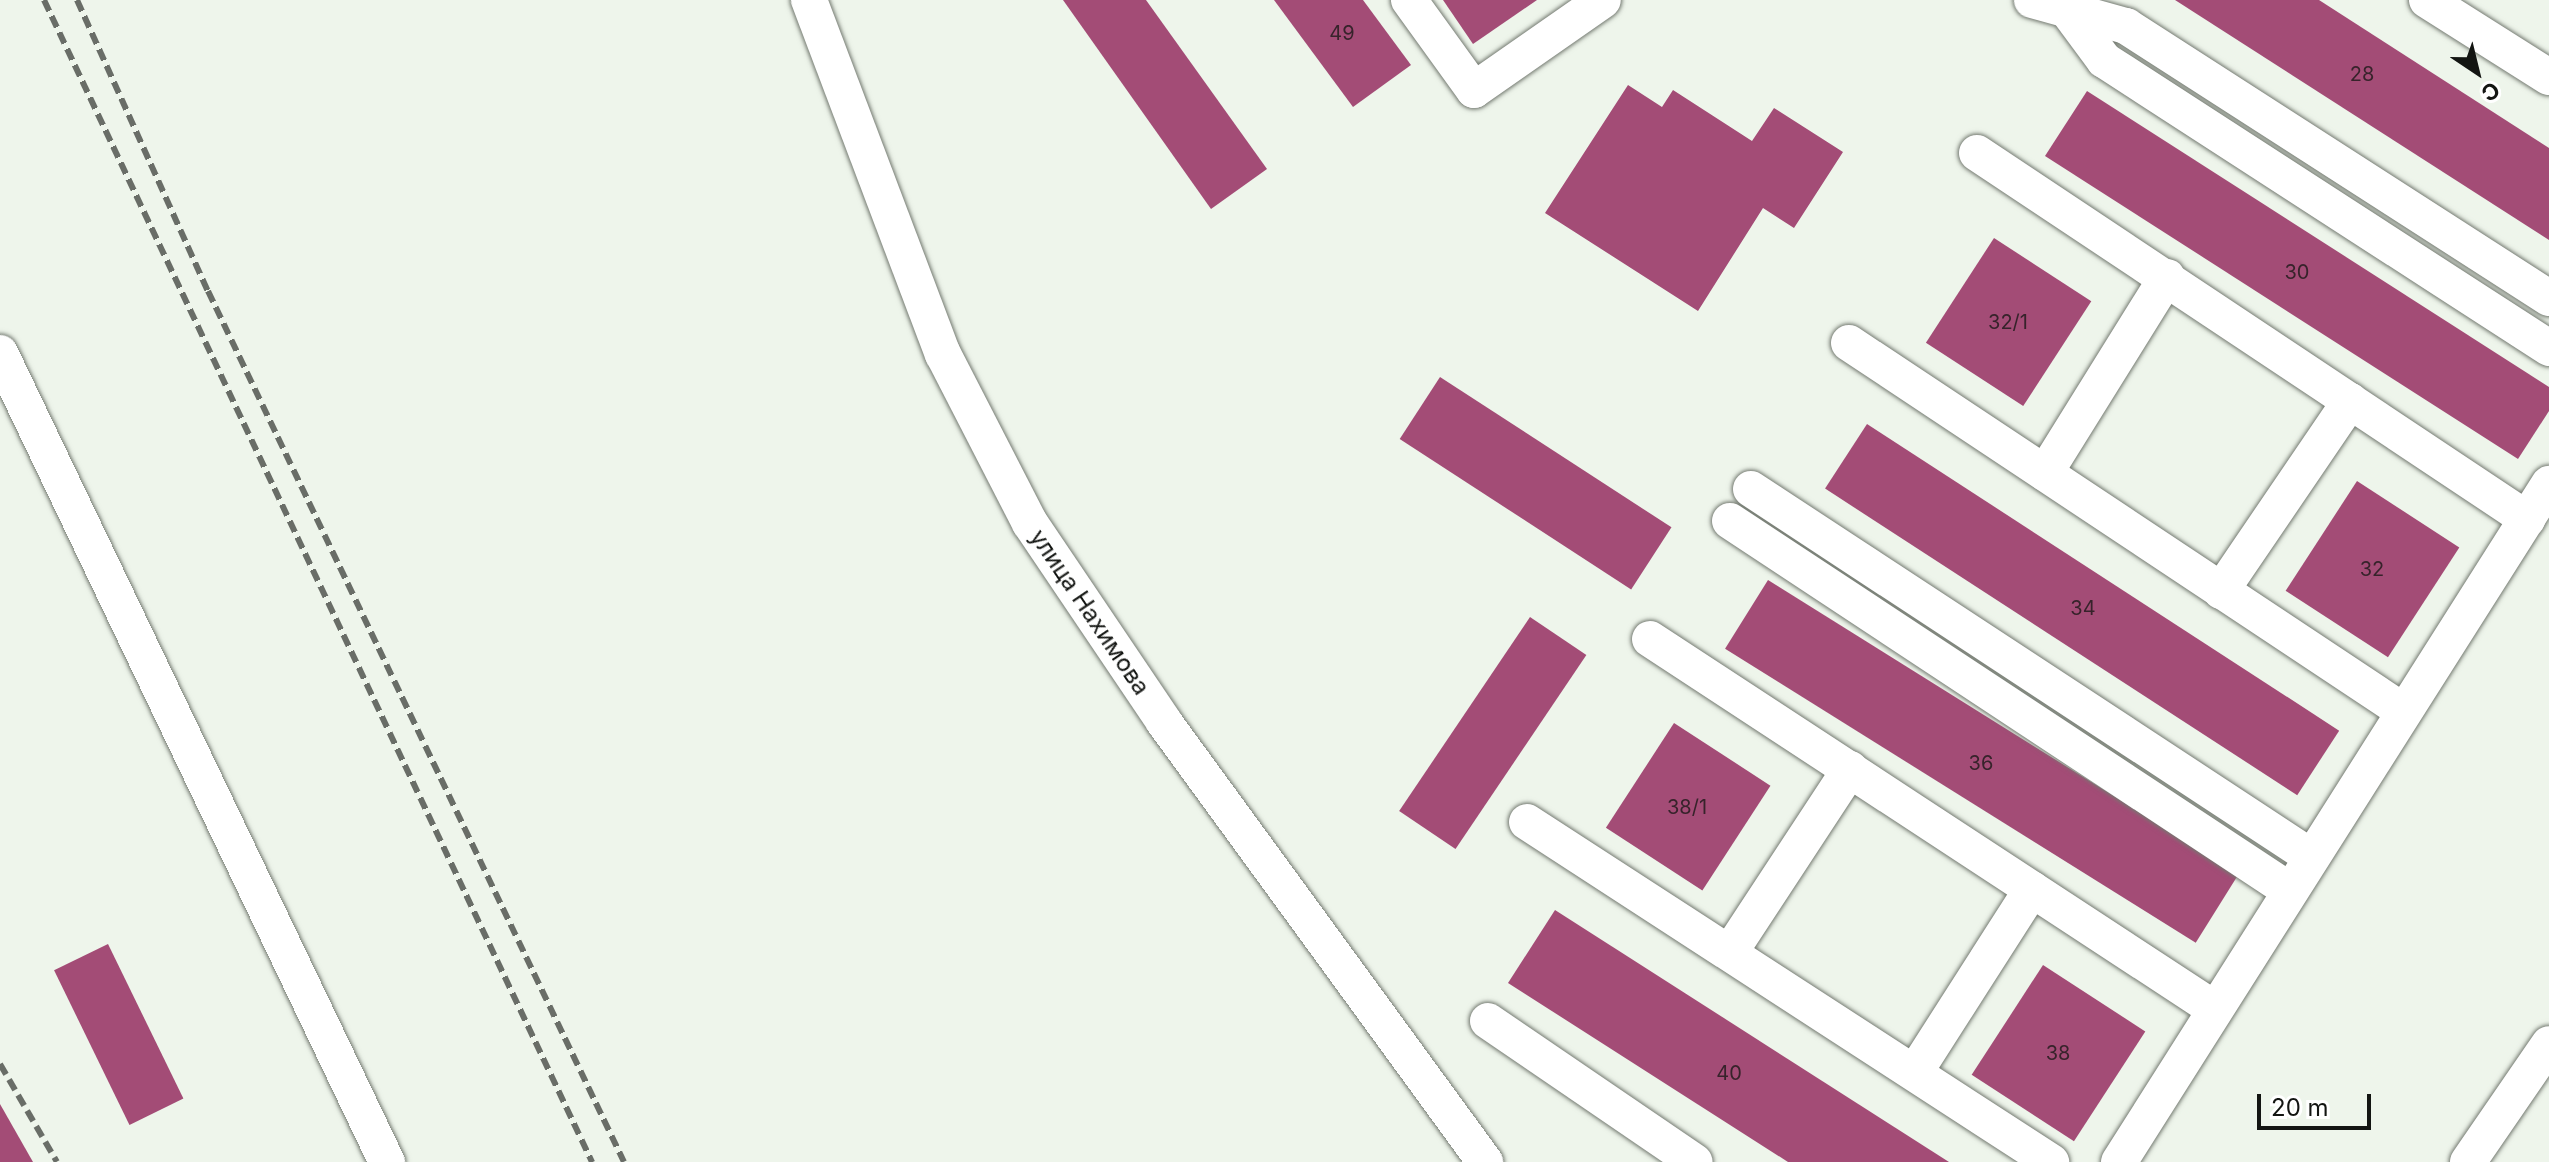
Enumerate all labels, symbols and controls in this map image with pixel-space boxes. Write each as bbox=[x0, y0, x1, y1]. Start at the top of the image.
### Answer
house number: 49 bbox=[1329, 21, 1355, 45]
north arrow bbox=[2437, 32, 2517, 112]
house number: 28 bbox=[2350, 62, 2374, 86]
text: С bbox=[2477, 76, 2505, 107]
house number: 30 bbox=[2285, 260, 2309, 284]
house number: 32/1 bbox=[1988, 310, 2028, 334]
street label: улица Нахимова bbox=[1024, 524, 1156, 700]
house number: 32 bbox=[2360, 557, 2384, 581]
house number: 34 bbox=[2070, 596, 2096, 620]
house number: 36 bbox=[1969, 751, 1993, 775]
house number: 38/1 bbox=[1667, 795, 1707, 819]
house number: 38 bbox=[2046, 1041, 2070, 1065]
house number: 40 bbox=[1716, 1061, 1742, 1085]
scale bar bbox=[2261, 1078, 2375, 1128]
text: 20 m bbox=[2271, 1093, 2329, 1122]

